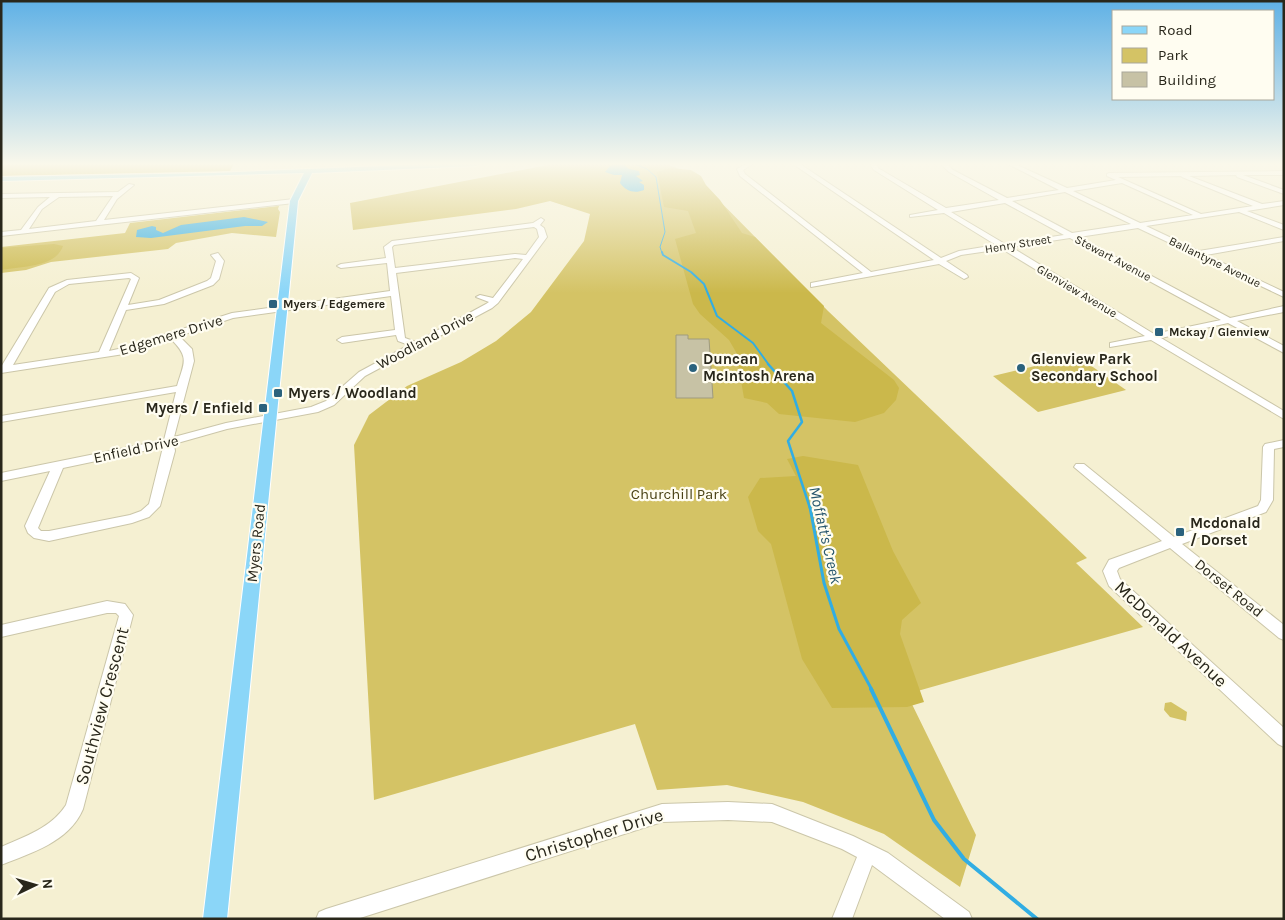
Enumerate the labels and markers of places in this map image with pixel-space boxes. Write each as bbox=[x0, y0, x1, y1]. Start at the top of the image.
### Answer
place label: Myers / Edgemere bbox=[283, 297, 385, 311]
marker: Myers / Edgemere bbox=[267, 298, 279, 310]
place label: Mckay / Glenview bbox=[1169, 325, 1269, 339]
marker: Mckay / Glenview bbox=[1153, 326, 1165, 338]
place label: Duncan McIntosh Arena bbox=[703, 350, 815, 385]
place label: Glenview Park Secondary School bbox=[1031, 350, 1158, 385]
marker: Duncan McIntosh Arena bbox=[687, 362, 699, 374]
marker: Glenview Park Secondary School bbox=[1015, 362, 1027, 374]
place label: Myers / Woodland bbox=[288, 384, 417, 402]
marker: Myers / Woodland bbox=[272, 387, 284, 399]
place label: Myers / Enfield bbox=[146, 399, 253, 417]
marker: Myers / Enfield bbox=[257, 402, 269, 414]
place label: Mcdonald / Dorset bbox=[1190, 514, 1261, 549]
marker: Mcdonald / Dorset bbox=[1174, 526, 1186, 538]

